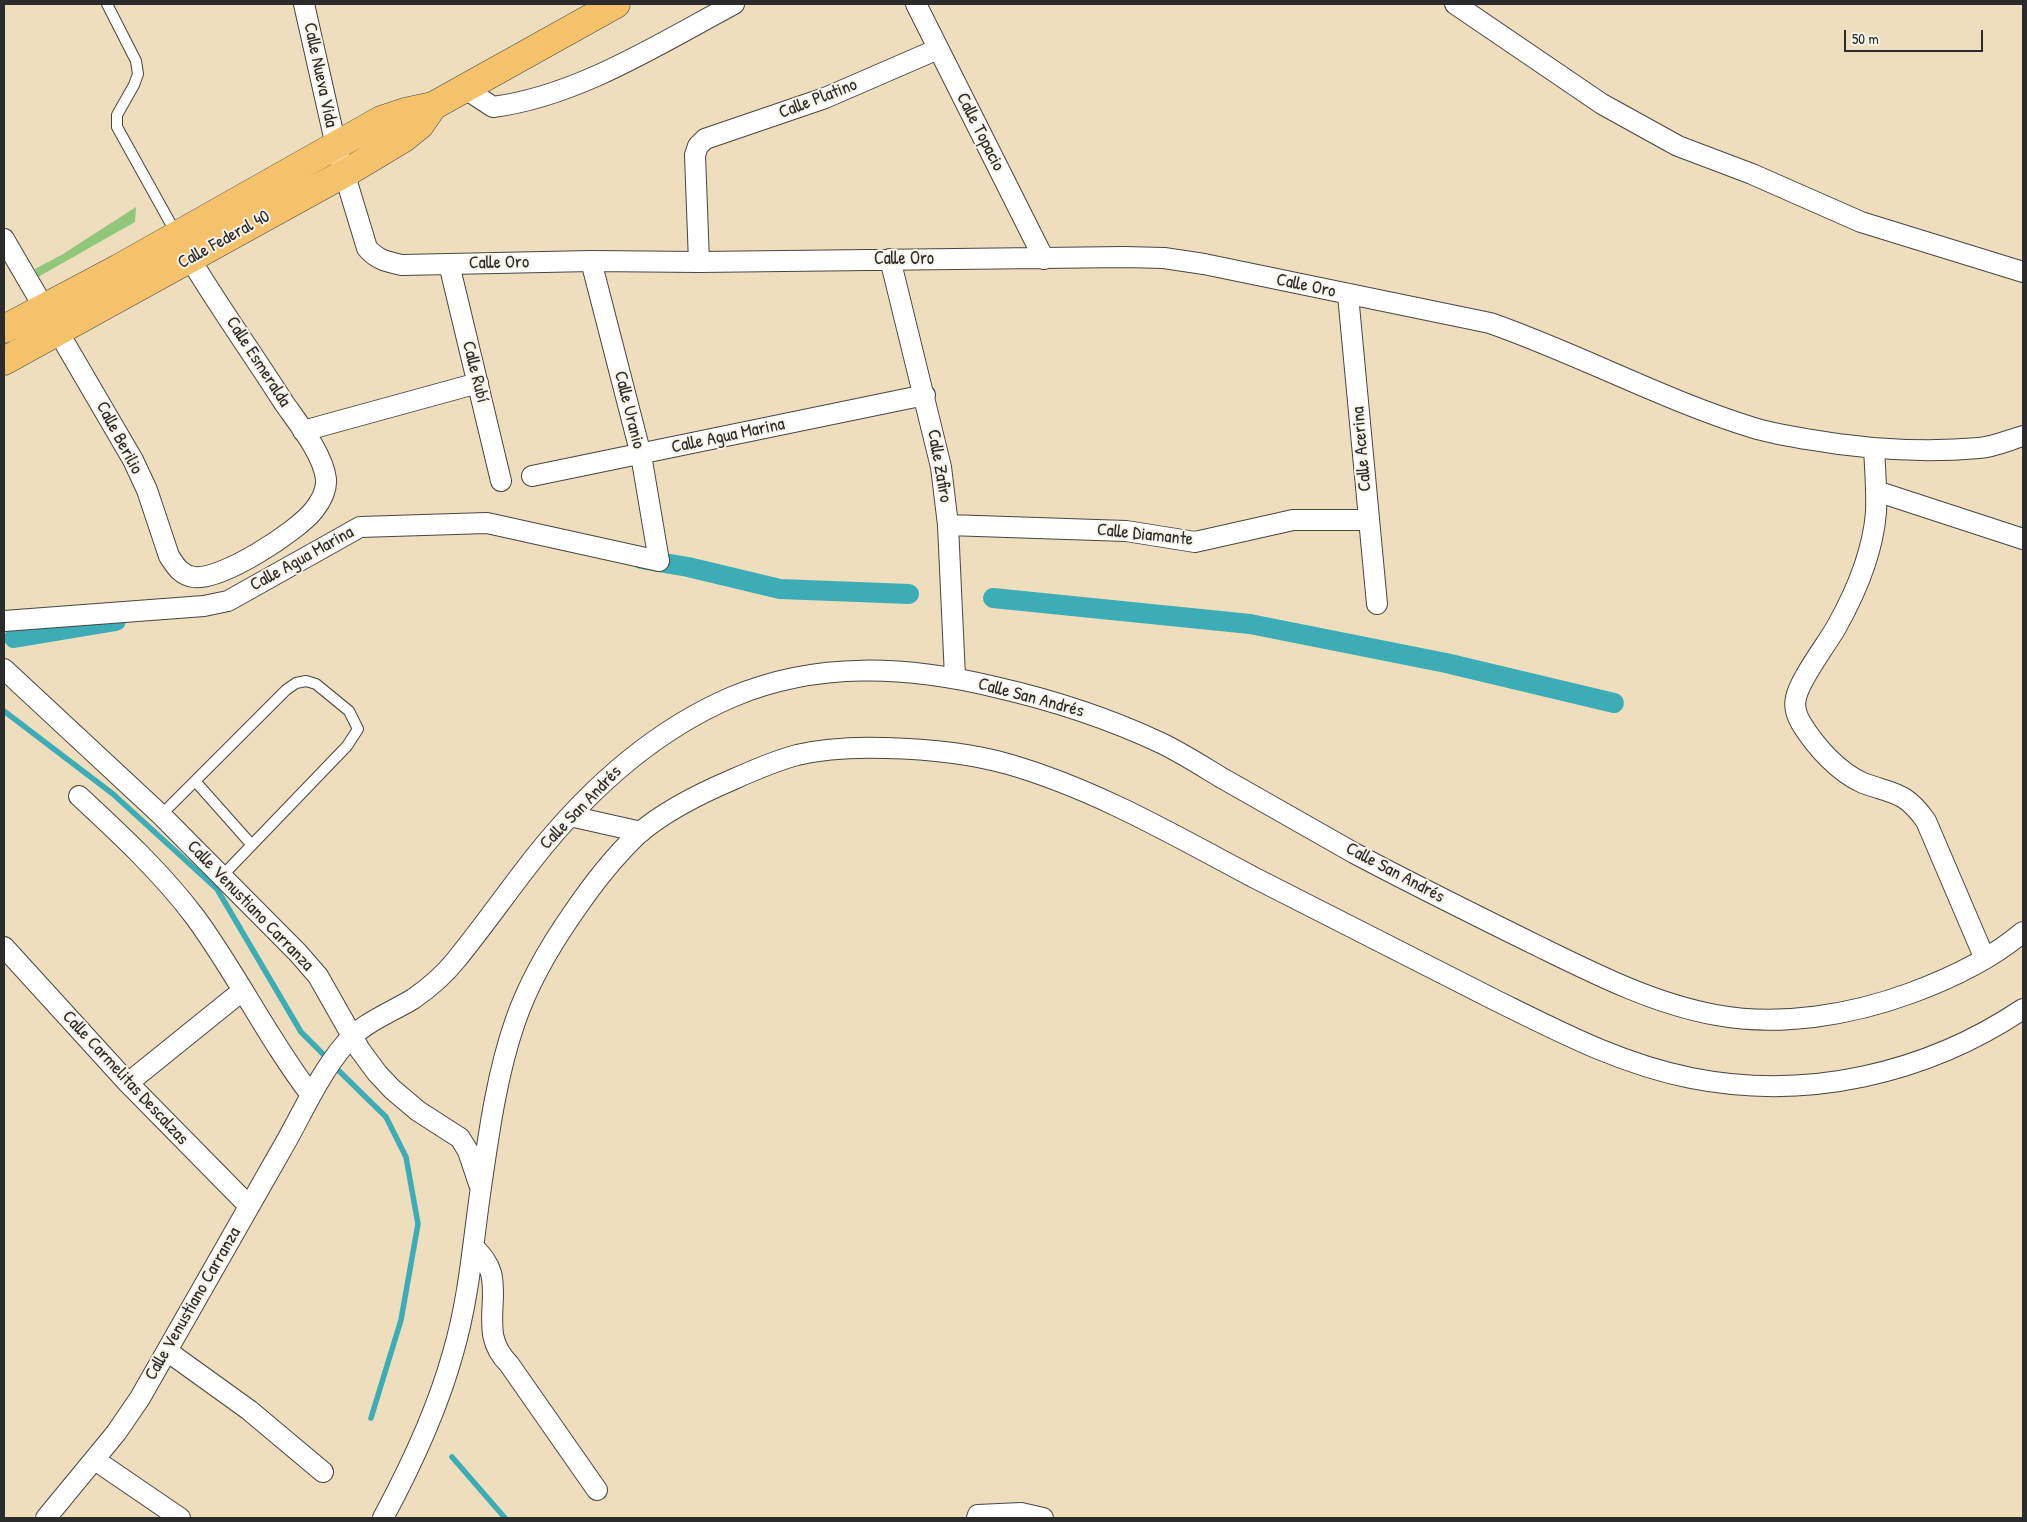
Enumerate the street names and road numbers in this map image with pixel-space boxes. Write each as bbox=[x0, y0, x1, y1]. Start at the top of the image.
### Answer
street label: Calle Nueva Vida bbox=[298, 21, 342, 129]
street label: Calle Platino bbox=[776, 74, 860, 124]
street label: Calle Topacio bbox=[951, 89, 1009, 175]
street label: Calle Federal 40 bbox=[174, 206, 274, 274]
street label: Calle Oro bbox=[874, 248, 934, 270]
street label: Calle Oro bbox=[469, 252, 529, 274]
street label: Calle Oro bbox=[1274, 269, 1338, 303]
street label: Calle Esmeralda bbox=[221, 313, 295, 411]
street label: Calle Rubí bbox=[457, 339, 493, 405]
street label: Calle Uranio bbox=[609, 369, 649, 451]
street label: Calle Berilio bbox=[91, 398, 147, 478]
street label: Calle Acerina bbox=[1348, 406, 1376, 492]
street label: Calle Agua Marina bbox=[669, 413, 787, 459]
street label: Calle Zafiro bbox=[922, 428, 956, 504]
street label: Calle Diamante bbox=[1096, 519, 1194, 551]
street label: Calle Agua Marina bbox=[246, 522, 358, 596]
street label: Calle San Andrés bbox=[976, 674, 1086, 722]
street label: Calle San Andrés bbox=[536, 761, 626, 855]
street label: Calle Venustiano Carranza bbox=[182, 836, 318, 976]
street label: Calle San Andrés bbox=[1342, 838, 1448, 908]
street label: Calle Carmelitas Descalzas bbox=[57, 1006, 193, 1150]
street label: Calle Venustiano Carranza bbox=[140, 1224, 246, 1384]

